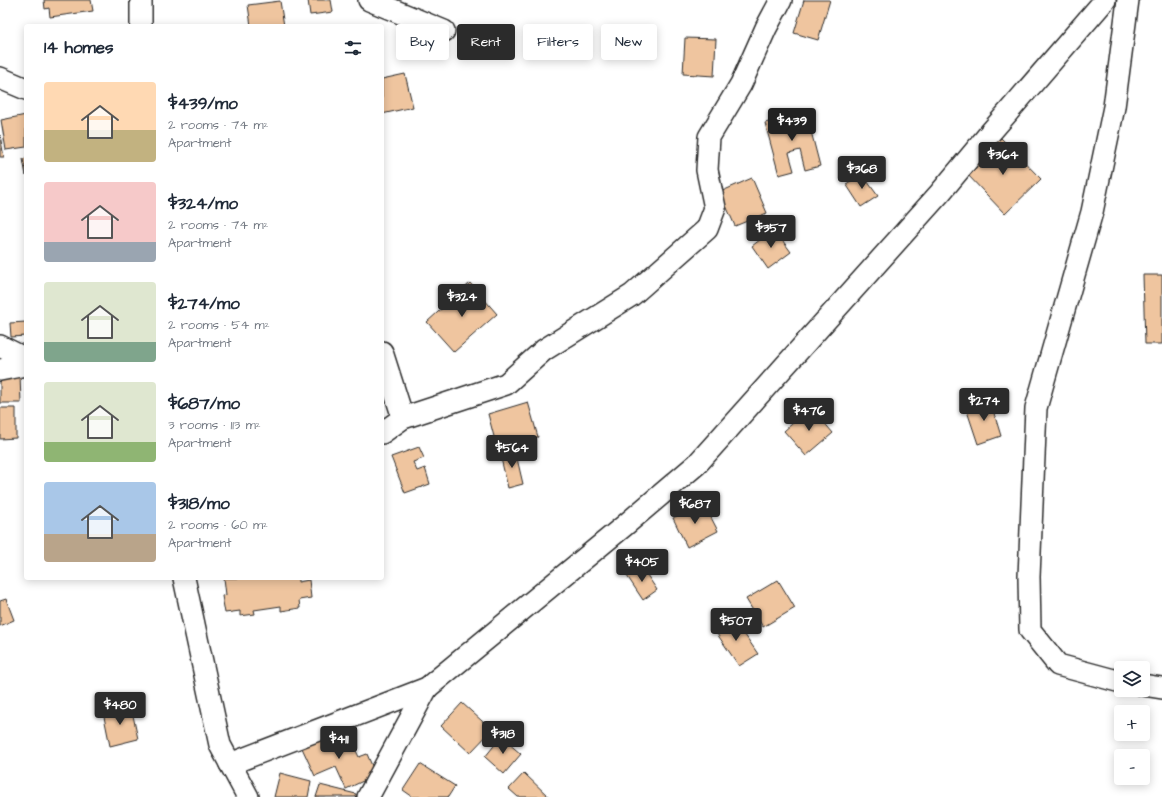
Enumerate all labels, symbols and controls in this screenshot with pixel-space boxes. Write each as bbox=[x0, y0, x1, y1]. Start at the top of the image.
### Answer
chip: Buy bbox=[396, 24, 449, 60]
chip: Rent bbox=[457, 24, 515, 60]
chip: Filters bbox=[523, 24, 593, 60]
chip: New bbox=[601, 24, 657, 60]
text: 14 homes bbox=[44, 36, 114, 60]
icon: filters bbox=[342, 37, 364, 59]
text: $439/mo bbox=[168, 92, 238, 116]
icon: home bbox=[76, 98, 124, 146]
pin: $439 bbox=[768, 108, 816, 142]
text: $439 bbox=[777, 112, 807, 130]
text: 2 rooms · 74 m² bbox=[168, 116, 268, 134]
text: Apartment bbox=[168, 134, 232, 152]
pin: $364 bbox=[979, 142, 1027, 176]
text: $364 bbox=[988, 146, 1018, 164]
pin: $368 bbox=[838, 156, 886, 190]
text: $368 bbox=[847, 160, 877, 178]
text: $324/mo bbox=[168, 192, 238, 216]
icon: home bbox=[76, 198, 124, 246]
pin: $357 bbox=[747, 215, 795, 249]
text: 2 rooms · 74 m² bbox=[168, 216, 268, 234]
text: $357 bbox=[755, 219, 787, 237]
text: Apartment bbox=[168, 234, 232, 252]
pin: $324 bbox=[438, 284, 486, 318]
text: $324 bbox=[447, 288, 477, 306]
text: $274/mo bbox=[168, 292, 240, 316]
icon: home bbox=[76, 298, 124, 346]
text: 2 rooms · 54 m² bbox=[168, 316, 270, 334]
text: Apartment bbox=[168, 334, 232, 352]
pin: $274 bbox=[960, 388, 1008, 422]
text: $687/mo bbox=[168, 392, 240, 416]
text: $274 bbox=[968, 392, 1000, 410]
icon: home bbox=[76, 398, 124, 446]
pin: $476 bbox=[785, 398, 833, 432]
text: $476 bbox=[793, 402, 825, 420]
text: 3 rooms · 113 m² bbox=[168, 416, 261, 434]
text: Apartment bbox=[168, 434, 232, 452]
pin: $564 bbox=[488, 435, 536, 469]
text: $564 bbox=[495, 439, 529, 457]
pin: $687 bbox=[671, 491, 719, 525]
text: $318/mo bbox=[168, 492, 230, 516]
text: $687 bbox=[679, 495, 711, 513]
icon: home bbox=[76, 498, 124, 546]
text: 2 rooms · 60 m² bbox=[168, 516, 268, 534]
text: Apartment bbox=[168, 534, 232, 552]
pin: $405 bbox=[618, 549, 666, 583]
text: $405 bbox=[625, 553, 659, 571]
pin: $507 bbox=[712, 608, 760, 642]
text: $507 bbox=[720, 612, 752, 630]
map controls bbox=[1114, 661, 1150, 785]
button: layers bbox=[1114, 661, 1150, 697]
pin: $480 bbox=[96, 692, 144, 726]
text: $480 bbox=[104, 696, 136, 714]
button: + bbox=[1114, 705, 1150, 741]
pin: $318 bbox=[479, 721, 527, 755]
text: $318 bbox=[491, 725, 515, 743]
pin: $411 bbox=[315, 726, 363, 760]
text: $411 bbox=[329, 730, 349, 748]
button: − bbox=[1114, 749, 1150, 785]

